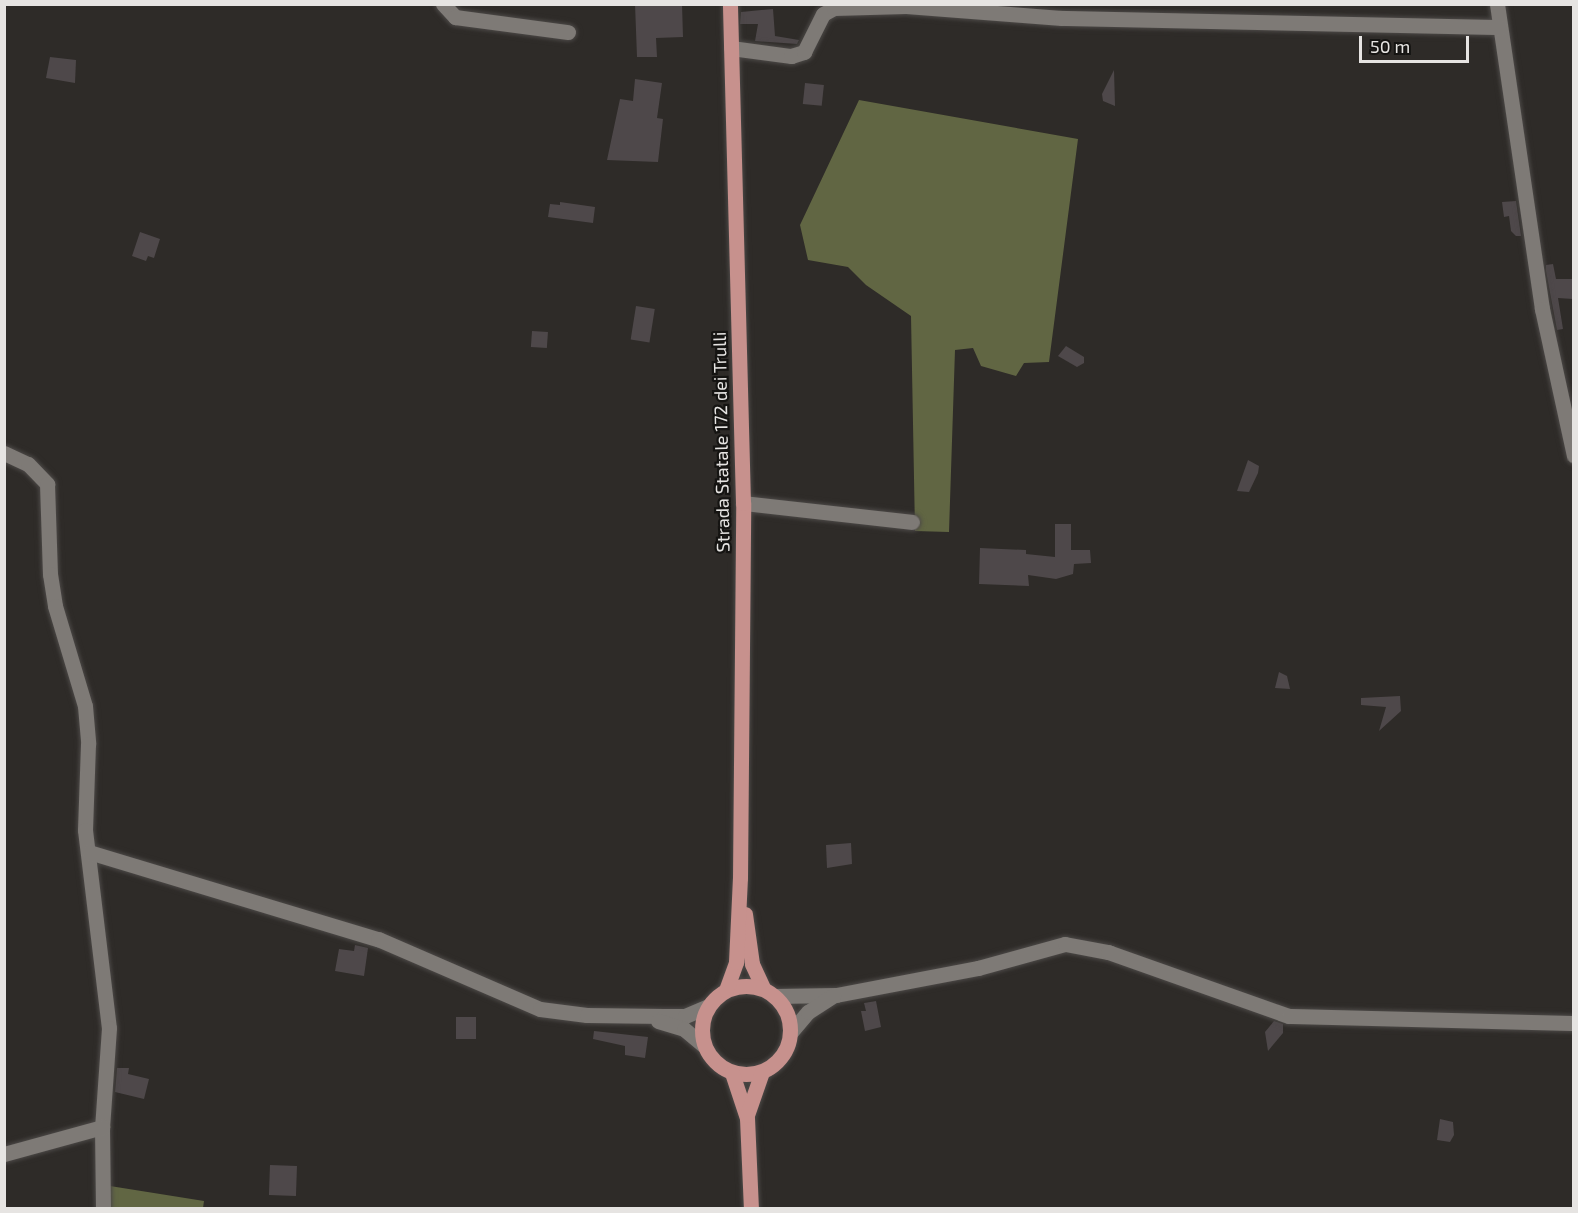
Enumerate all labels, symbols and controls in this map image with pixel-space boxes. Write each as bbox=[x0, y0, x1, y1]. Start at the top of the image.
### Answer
scale bar bbox=[1362, 24, 1472, 62]
text: 50 m bbox=[1370, 35, 1410, 57]
street label: Strada Statale 172 dei Trulli bbox=[708, 331, 734, 553]

